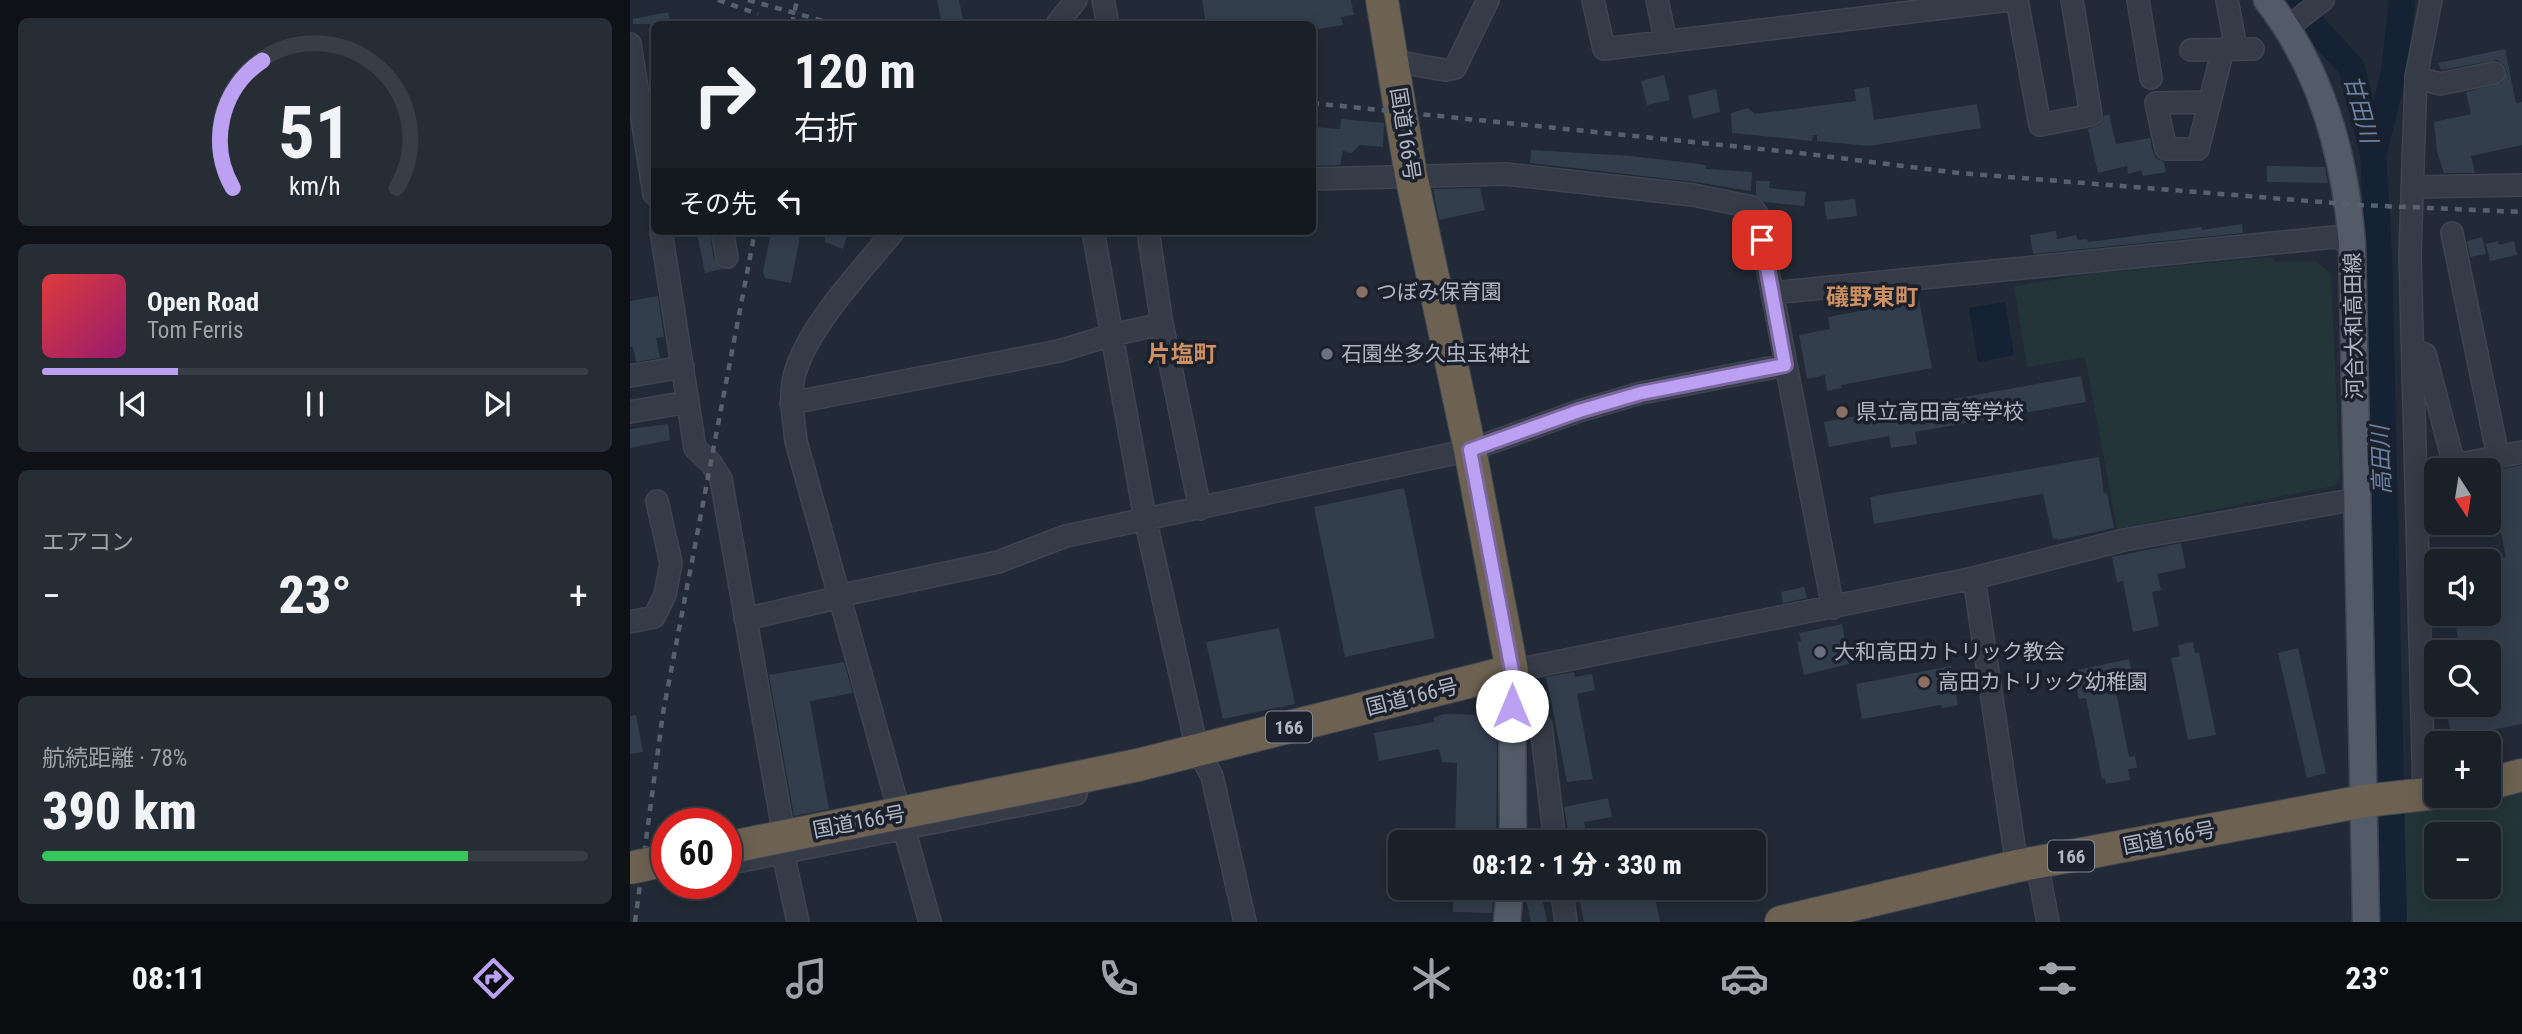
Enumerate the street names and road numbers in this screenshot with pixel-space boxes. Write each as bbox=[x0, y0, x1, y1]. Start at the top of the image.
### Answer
street label: 国道166号 bbox=[1386, 86, 1424, 182]
street label: 河合大和高田線 bbox=[2341, 252, 2367, 400]
street label: 国道166号 bbox=[1363, 674, 1461, 720]
road number: 166 bbox=[1266, 712, 1312, 742]
street label: 国道166号 bbox=[811, 801, 907, 843]
street label: 国道166号 bbox=[2121, 817, 2217, 859]
road number: 166 bbox=[2048, 841, 2094, 872]

